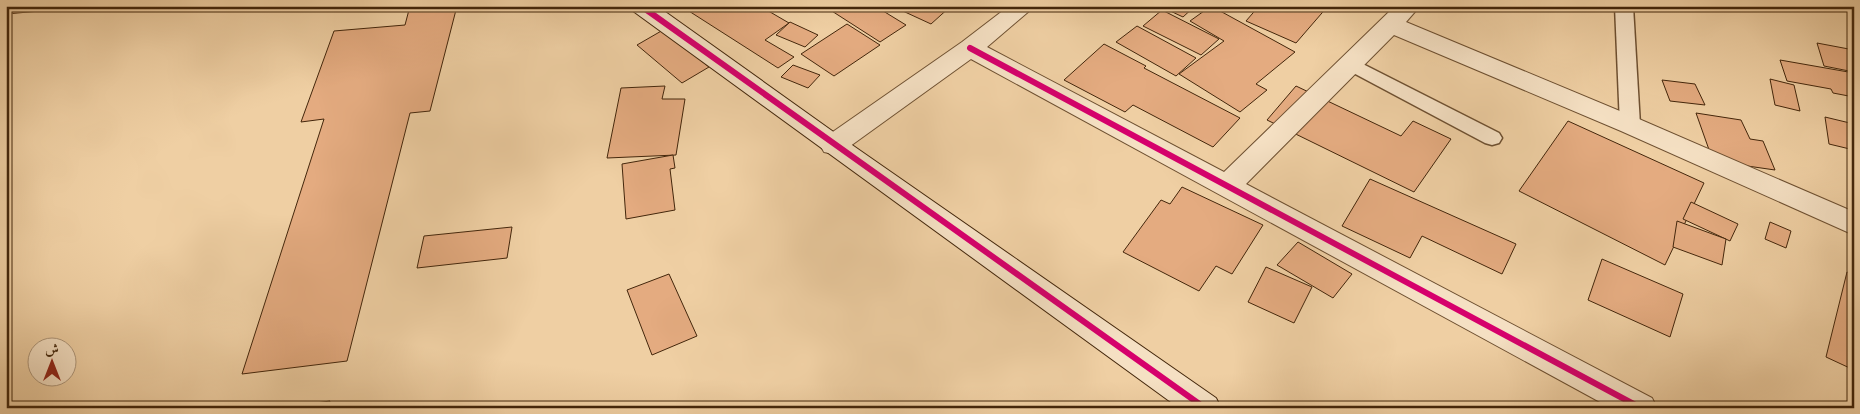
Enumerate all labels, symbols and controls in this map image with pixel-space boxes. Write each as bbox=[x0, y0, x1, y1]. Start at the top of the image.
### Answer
north arrow bbox=[28, 336, 78, 386]
text: ش bbox=[45, 341, 59, 359]

